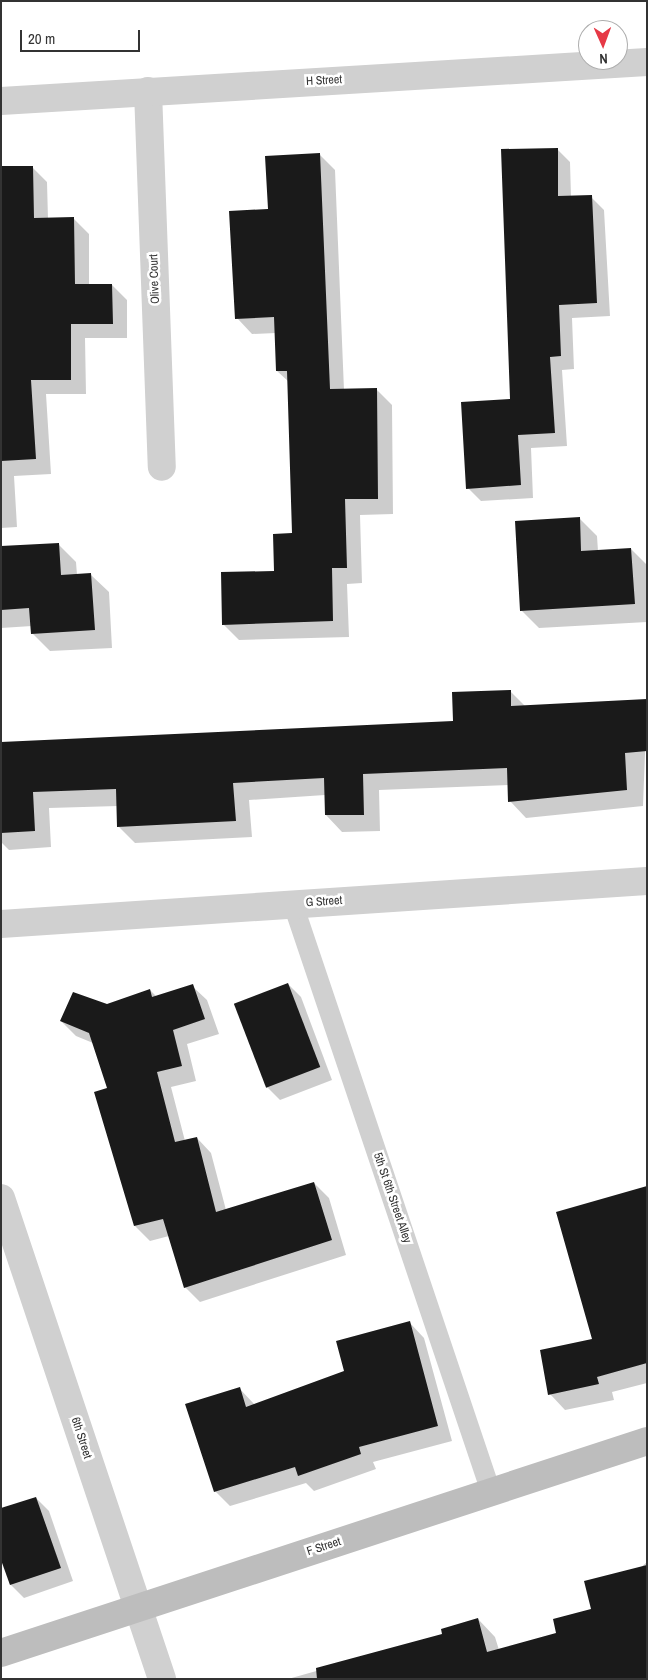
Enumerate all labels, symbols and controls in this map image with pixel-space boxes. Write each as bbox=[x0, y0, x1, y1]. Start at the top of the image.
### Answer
scale bar bbox=[22, 20, 142, 52]
north arrow bbox=[578, 20, 628, 70]
text: 20 m bbox=[28, 28, 55, 49]
text: N bbox=[599, 50, 608, 68]
street label: H Street bbox=[306, 73, 342, 89]
street label: Olive Court bbox=[147, 254, 163, 304]
street label: G Street bbox=[305, 894, 343, 910]
street label: 5th St 6th Street Alley bbox=[370, 1151, 414, 1245]
street label: 6th Street bbox=[68, 1415, 94, 1461]
street label: F Street bbox=[305, 1535, 343, 1559]

